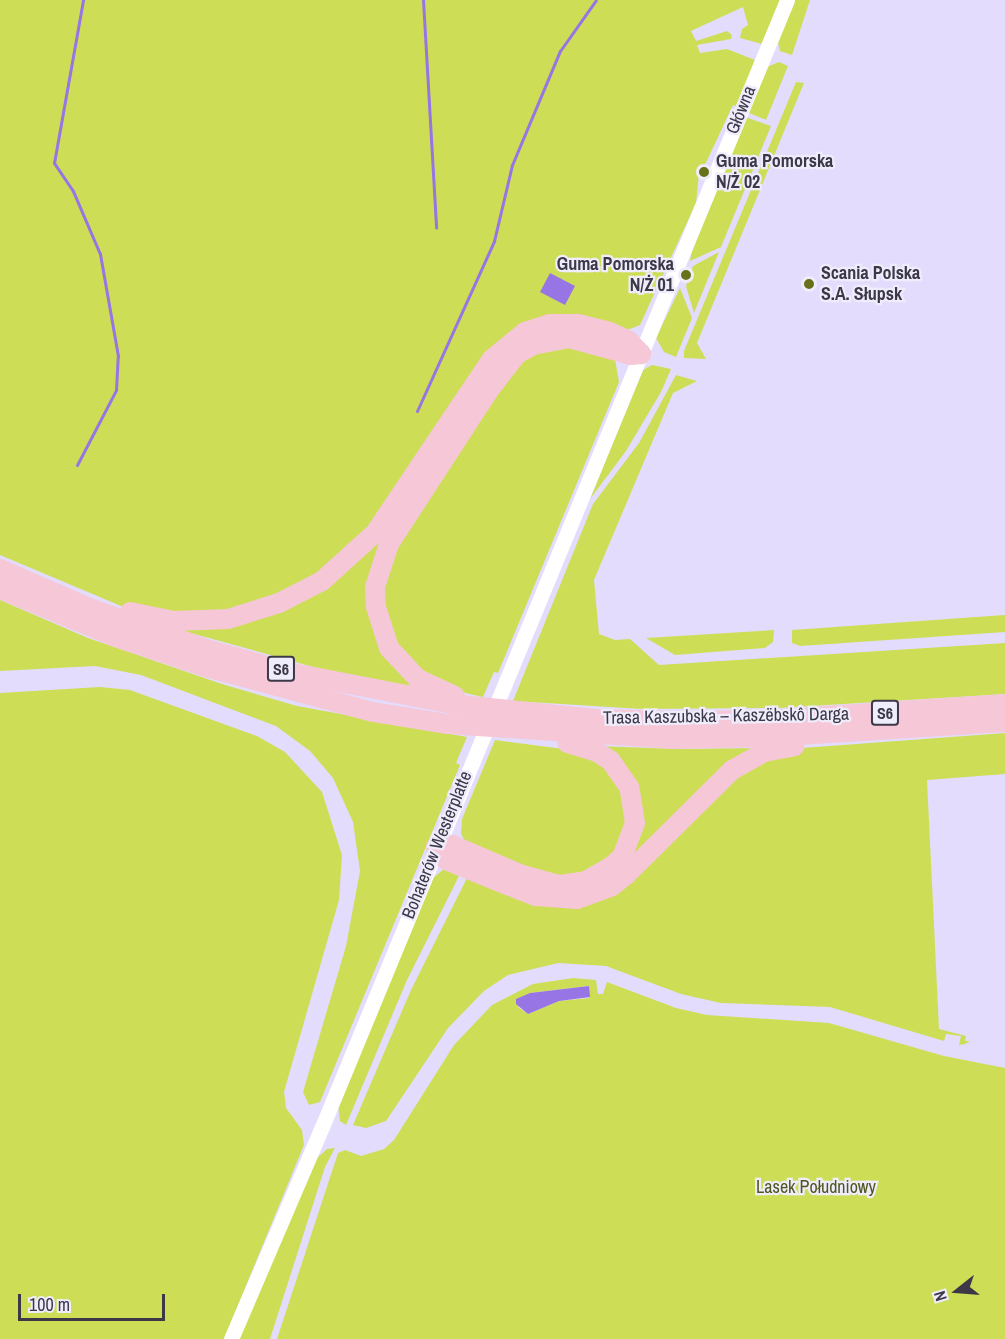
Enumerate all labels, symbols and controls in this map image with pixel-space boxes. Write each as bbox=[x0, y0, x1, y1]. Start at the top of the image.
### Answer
street label: Główna bbox=[722, 83, 760, 137]
place label: Guma Pomorska N/Ż 02 bbox=[716, 151, 833, 194]
marker: Guma Pomorska N/Ż 02 bbox=[697, 165, 711, 179]
place label: Guma Pomorska N/Ż 01 bbox=[557, 254, 674, 296]
place label: Scania Polska S.A. Słupsk bbox=[821, 263, 920, 306]
marker: Guma Pomorska N/Ż 01 bbox=[679, 268, 693, 282]
marker: Scania Polska S.A. Słupsk bbox=[802, 277, 816, 291]
road number: S6 bbox=[266, 656, 296, 682]
road number: S6 bbox=[870, 700, 900, 726]
street label: Trasa Kaszubska – Kaszëbskô Darga bbox=[603, 703, 849, 729]
street label: Bohaterów Westerplatte bbox=[398, 768, 476, 922]
park label: Lasek Południowy bbox=[756, 1176, 876, 1198]
north arrow bbox=[927, 1261, 987, 1321]
scale bar bbox=[21, 1282, 168, 1320]
text: N bbox=[928, 1289, 952, 1304]
text: 100 m bbox=[29, 1292, 70, 1317]

